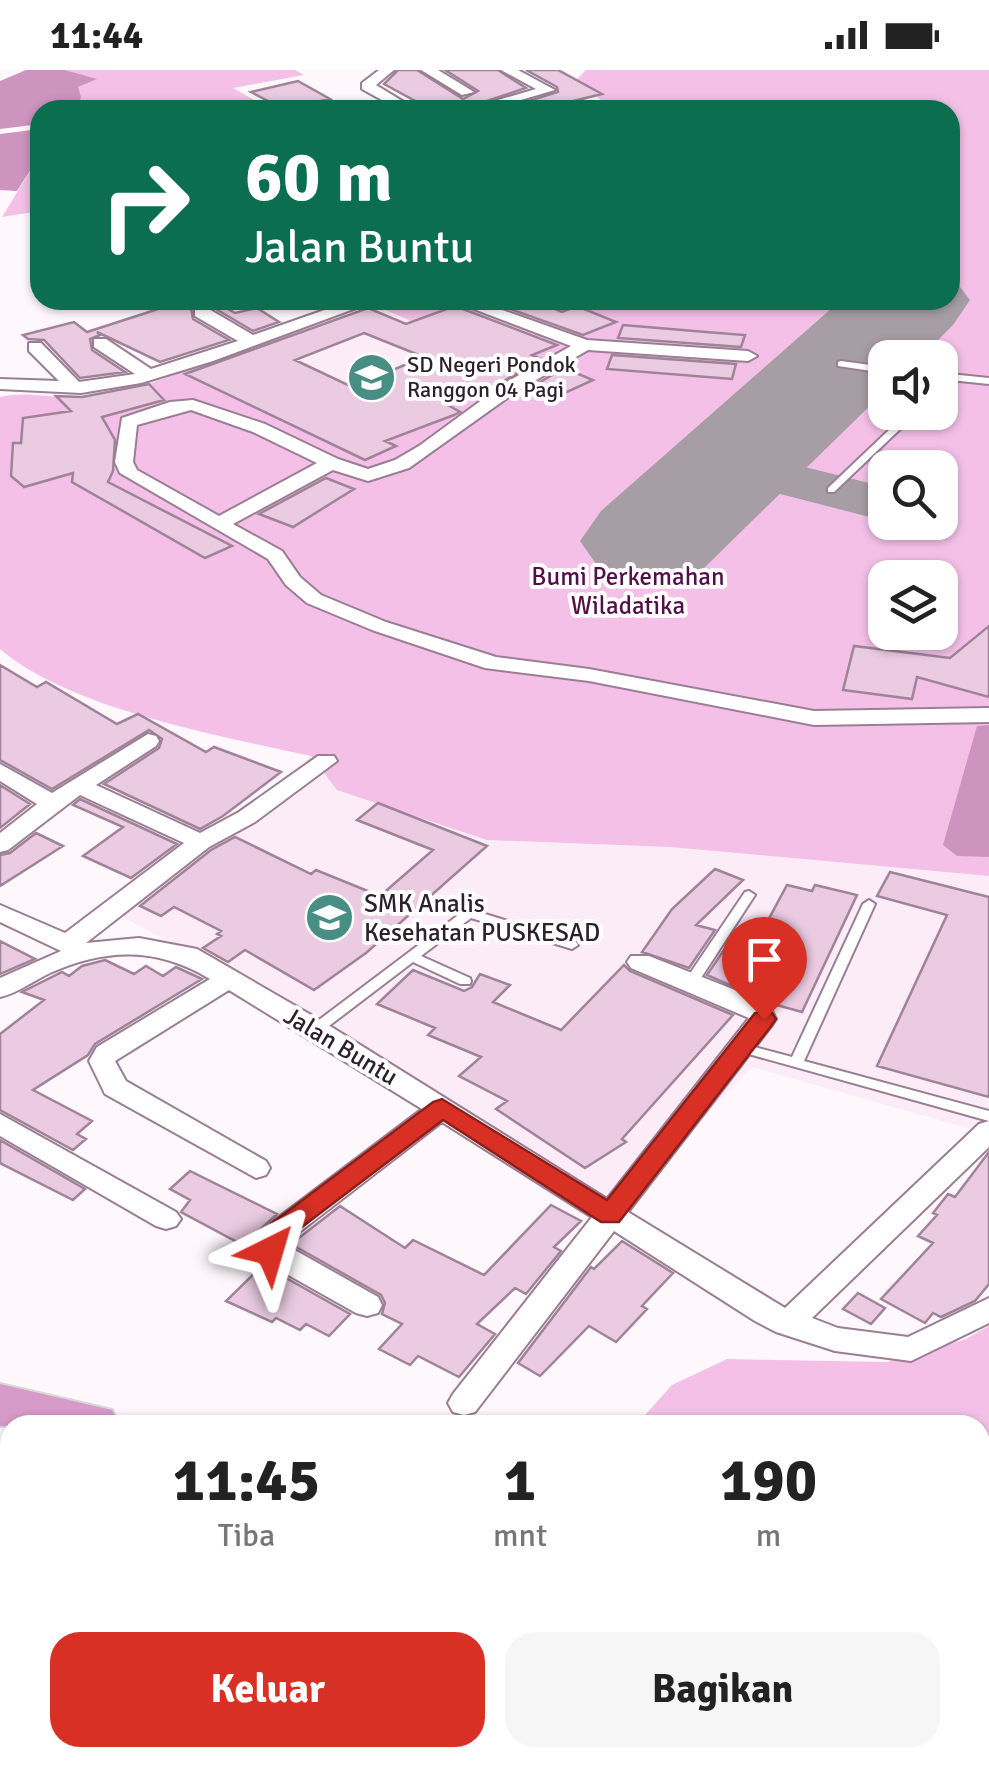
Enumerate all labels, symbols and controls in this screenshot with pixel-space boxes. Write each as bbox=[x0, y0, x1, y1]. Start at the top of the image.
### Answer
text: 11:44 bbox=[50, 12, 143, 59]
text: 60 m bbox=[245, 134, 393, 220]
icon: right bbox=[80, 140, 210, 270]
text: Jalan Buntu bbox=[245, 220, 474, 275]
map controls bbox=[868, 340, 958, 650]
button: sound bbox=[868, 340, 958, 430]
school or university icon: SD Negeri Pondok Ranggon 04 Pagi bbox=[346, 351, 398, 403]
place label: SD Negeri Pondok Ranggon 04 Pagi bbox=[407, 351, 576, 403]
button: search bbox=[868, 450, 958, 540]
button: layers bbox=[868, 560, 958, 650]
park label: Bumi Perkemahan Wiladatika bbox=[531, 561, 725, 621]
place label: SMK Analis Kesehatan PUSKESAD bbox=[364, 888, 600, 948]
school or university icon: SMK Analis Kesehatan PUSKESAD bbox=[303, 891, 355, 943]
pin bbox=[722, 917, 807, 1020]
icon: arrive bbox=[737, 932, 792, 987]
street label: Jalan Buntu bbox=[278, 1000, 404, 1092]
position arrow bbox=[218, 1199, 322, 1303]
text: 11:45 bbox=[173, 1444, 320, 1518]
text: 1 bbox=[504, 1444, 536, 1518]
text: 190 bbox=[720, 1444, 817, 1518]
text: Tiba bbox=[218, 1516, 275, 1555]
text: mnt bbox=[493, 1516, 547, 1555]
text: m bbox=[756, 1516, 781, 1555]
button: Keluar bbox=[50, 1632, 485, 1747]
button: Bagikan bbox=[505, 1632, 940, 1747]

